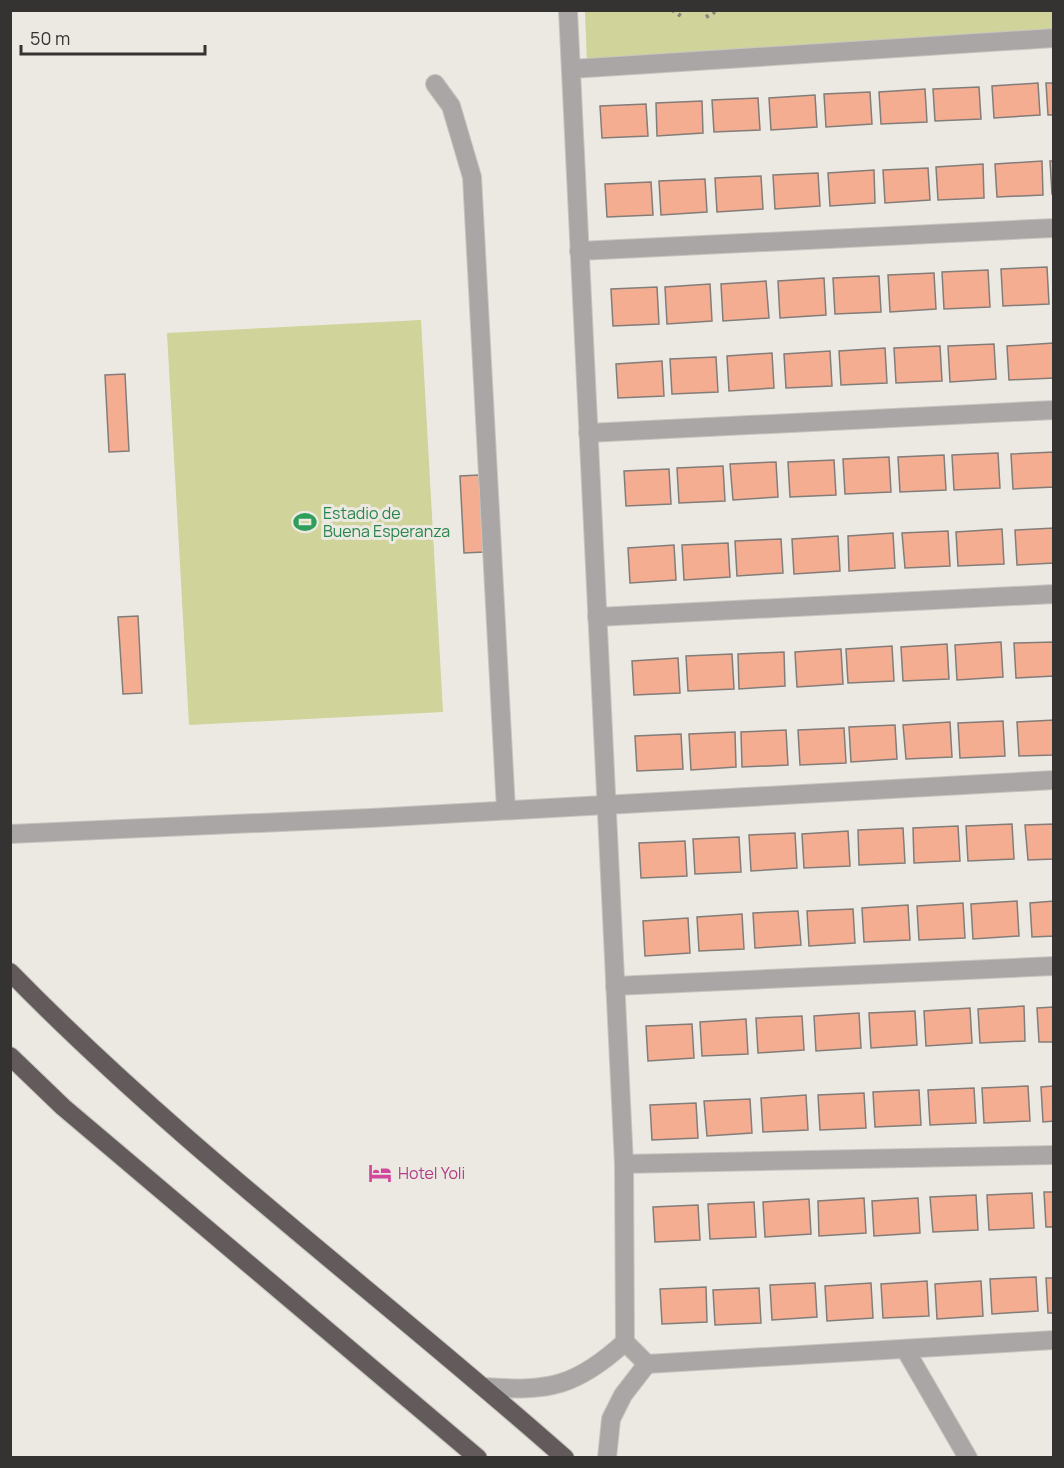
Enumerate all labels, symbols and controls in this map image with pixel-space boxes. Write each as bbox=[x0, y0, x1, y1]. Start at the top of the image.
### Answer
scale bar bbox=[21, 18, 206, 56]
text: 50 m bbox=[30, 26, 70, 50]
place label: Estadio de Buena Esperanza bbox=[323, 502, 450, 542]
sports icon: Estadio de Buena Esperanza bbox=[292, 509, 318, 535]
hotel icon: Hotel Yoli bbox=[367, 1160, 393, 1186]
place label: Hotel Yoli bbox=[398, 1162, 465, 1184]

